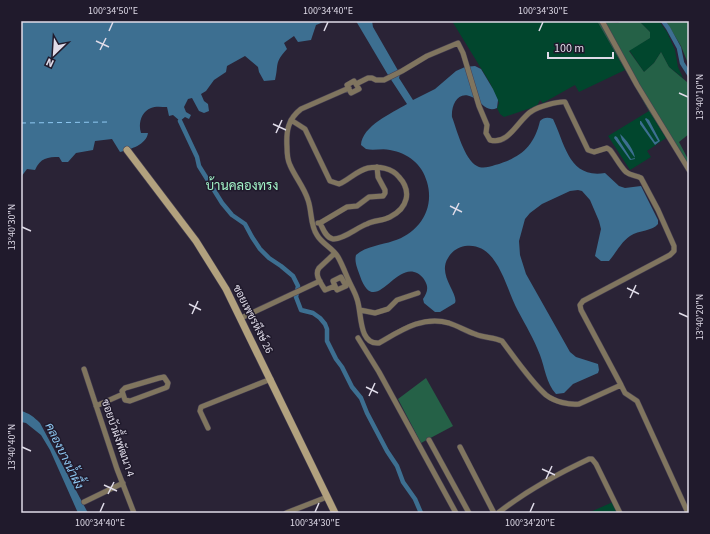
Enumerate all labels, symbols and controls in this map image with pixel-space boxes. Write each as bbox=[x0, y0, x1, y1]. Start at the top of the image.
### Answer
text: 100°34'50"E bbox=[88, 4, 138, 18]
text: 100°34'40"E bbox=[303, 4, 353, 18]
text: 100°34'30"E bbox=[518, 4, 568, 18]
north arrow bbox=[34, 34, 74, 74]
scale bar bbox=[548, 34, 613, 60]
text: 100 m bbox=[554, 40, 584, 57]
text: N bbox=[43, 54, 56, 71]
text: 13°40'10"N bbox=[693, 74, 707, 120]
district label: บ้านคลองทรง bbox=[206, 176, 278, 195]
text: 13°40'30"N bbox=[5, 204, 19, 250]
street label: ซอยเพชรหึงษ์ 26 bbox=[229, 282, 278, 356]
text: 13°40'20"N bbox=[693, 294, 707, 340]
street label: ซอยบัวผึ้งพัฒนา 4 bbox=[98, 396, 142, 479]
water label: คลองบางน้ำผึ้ง bbox=[41, 419, 90, 493]
text: 13°40'40"N bbox=[5, 424, 19, 470]
text: 100°34'40"E bbox=[75, 516, 125, 530]
text: 100°34'30"E bbox=[290, 516, 340, 530]
text: 100°34'20"E bbox=[505, 516, 555, 530]

